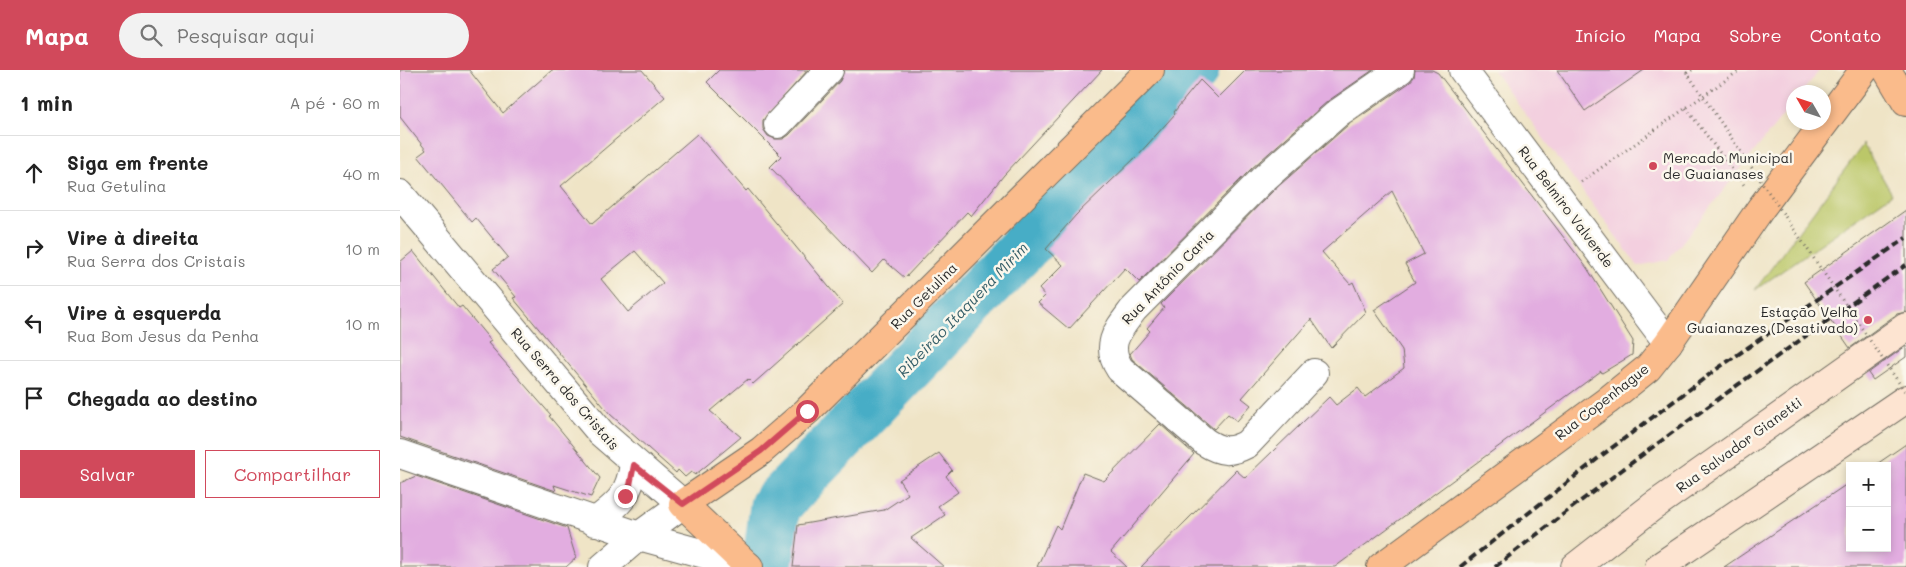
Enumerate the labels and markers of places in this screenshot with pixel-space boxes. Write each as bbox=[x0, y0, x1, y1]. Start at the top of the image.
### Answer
place label: Mercado Municipal de Guaianases bbox=[1663, 148, 1793, 183]
marker: Mercado Municipal de Guaianases bbox=[1647, 160, 1659, 172]
place label: Estação Velha Guaianazes (Desativado) bbox=[1687, 302, 1858, 337]
marker: Estação Velha Guaianazes (Desativado) bbox=[1862, 314, 1874, 326]

